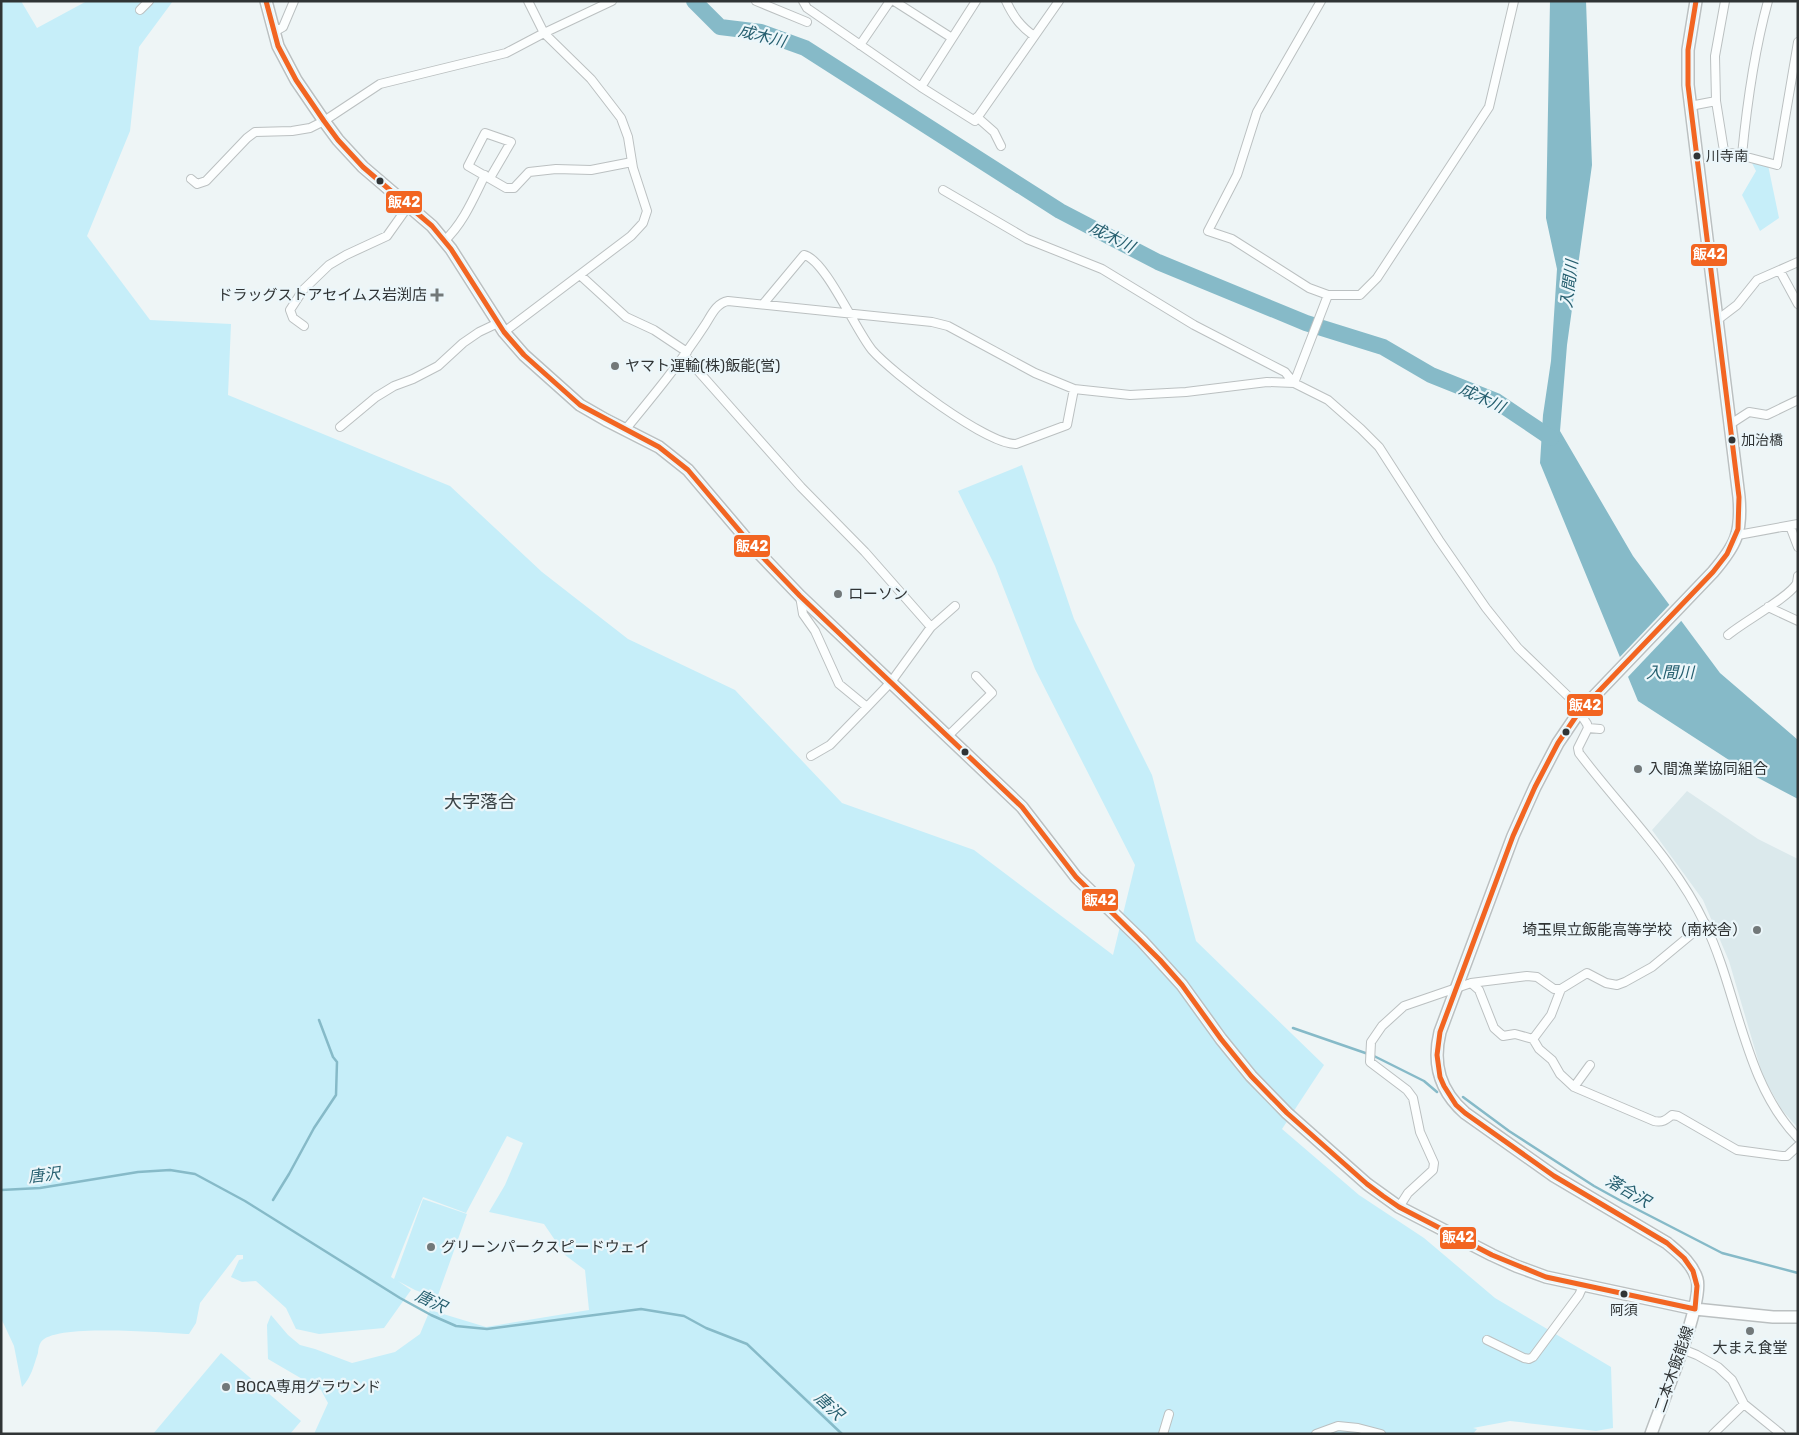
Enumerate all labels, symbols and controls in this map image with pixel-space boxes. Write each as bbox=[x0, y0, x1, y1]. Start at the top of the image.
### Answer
water label: 成木川 bbox=[736, 21, 790, 52]
place label: 川寺南 bbox=[1706, 148, 1748, 165]
marker: 川寺南 bbox=[1692, 151, 1702, 161]
unlabelled marker bbox=[375, 176, 385, 186]
line badge: 飯42 bbox=[385, 190, 423, 214]
text: 飯42 bbox=[388, 194, 420, 211]
water label: 成木川 bbox=[1086, 218, 1139, 257]
line badge: 飯42 bbox=[1690, 243, 1728, 267]
text: 飯42 bbox=[1693, 246, 1725, 263]
water label: 入間川 bbox=[1557, 257, 1582, 309]
place label: ドラッグストアセイムス岩渕店 bbox=[218, 286, 427, 304]
marker: ドラッグストアセイムス岩渕店 bbox=[431, 289, 443, 301]
place label: ヤマト運輸(株)飯能(営) bbox=[625, 357, 780, 375]
marker: ヤマト運輸(株)飯能(営) bbox=[609, 360, 621, 372]
water label: 成木川 bbox=[1456, 379, 1510, 418]
place label: 加治橋 bbox=[1741, 432, 1783, 449]
marker: 加治橋 bbox=[1727, 435, 1737, 445]
line badge: 飯42 bbox=[733, 534, 771, 558]
text: 飯42 bbox=[736, 538, 768, 555]
place label: ローソン bbox=[848, 585, 908, 603]
marker: ローソン bbox=[832, 588, 844, 600]
water label: 入間川 bbox=[1646, 663, 1696, 682]
line badge: 飯42 bbox=[1566, 693, 1604, 717]
text: 飯42 bbox=[1569, 697, 1601, 714]
unlabelled marker bbox=[1561, 727, 1571, 737]
unlabelled marker bbox=[960, 747, 970, 757]
place label: 入間漁業協同組合 bbox=[1648, 760, 1768, 778]
marker: 入間漁業協同組合 bbox=[1632, 763, 1644, 775]
district label: 大字落合 bbox=[444, 791, 516, 813]
line badge: 飯42 bbox=[1081, 888, 1119, 912]
text: 飯42 bbox=[1084, 892, 1116, 909]
place label: 埼玉県立飯能高等学校（南校舎） bbox=[1522, 921, 1747, 939]
marker: 埼玉県立飯能高等学校（南校舎） bbox=[1751, 924, 1763, 936]
water label: 唐沢 bbox=[27, 1163, 63, 1186]
water label: 落合沢 bbox=[1602, 1171, 1655, 1212]
line badge: 飯42 bbox=[1439, 1226, 1477, 1250]
text: 飯42 bbox=[1442, 1229, 1474, 1246]
place label: グリーンパークスピードウェイ bbox=[441, 1238, 650, 1256]
marker: グリーンパークスピードウェイ bbox=[425, 1241, 437, 1253]
water label: 唐沢 bbox=[412, 1285, 451, 1317]
marker: 阿須 bbox=[1619, 1289, 1629, 1299]
place label: 阿須 bbox=[1610, 1302, 1638, 1319]
street label: 二本木飯能線 bbox=[1651, 1324, 1697, 1414]
marker: 大まえ食堂 bbox=[1744, 1325, 1756, 1337]
place label: 大まえ食堂 bbox=[1712, 1339, 1788, 1357]
place label: BOCA専用グラウンド bbox=[236, 1378, 381, 1396]
marker: BOCA専用グラウンド bbox=[220, 1381, 232, 1393]
water label: 唐沢 bbox=[811, 1388, 849, 1425]

